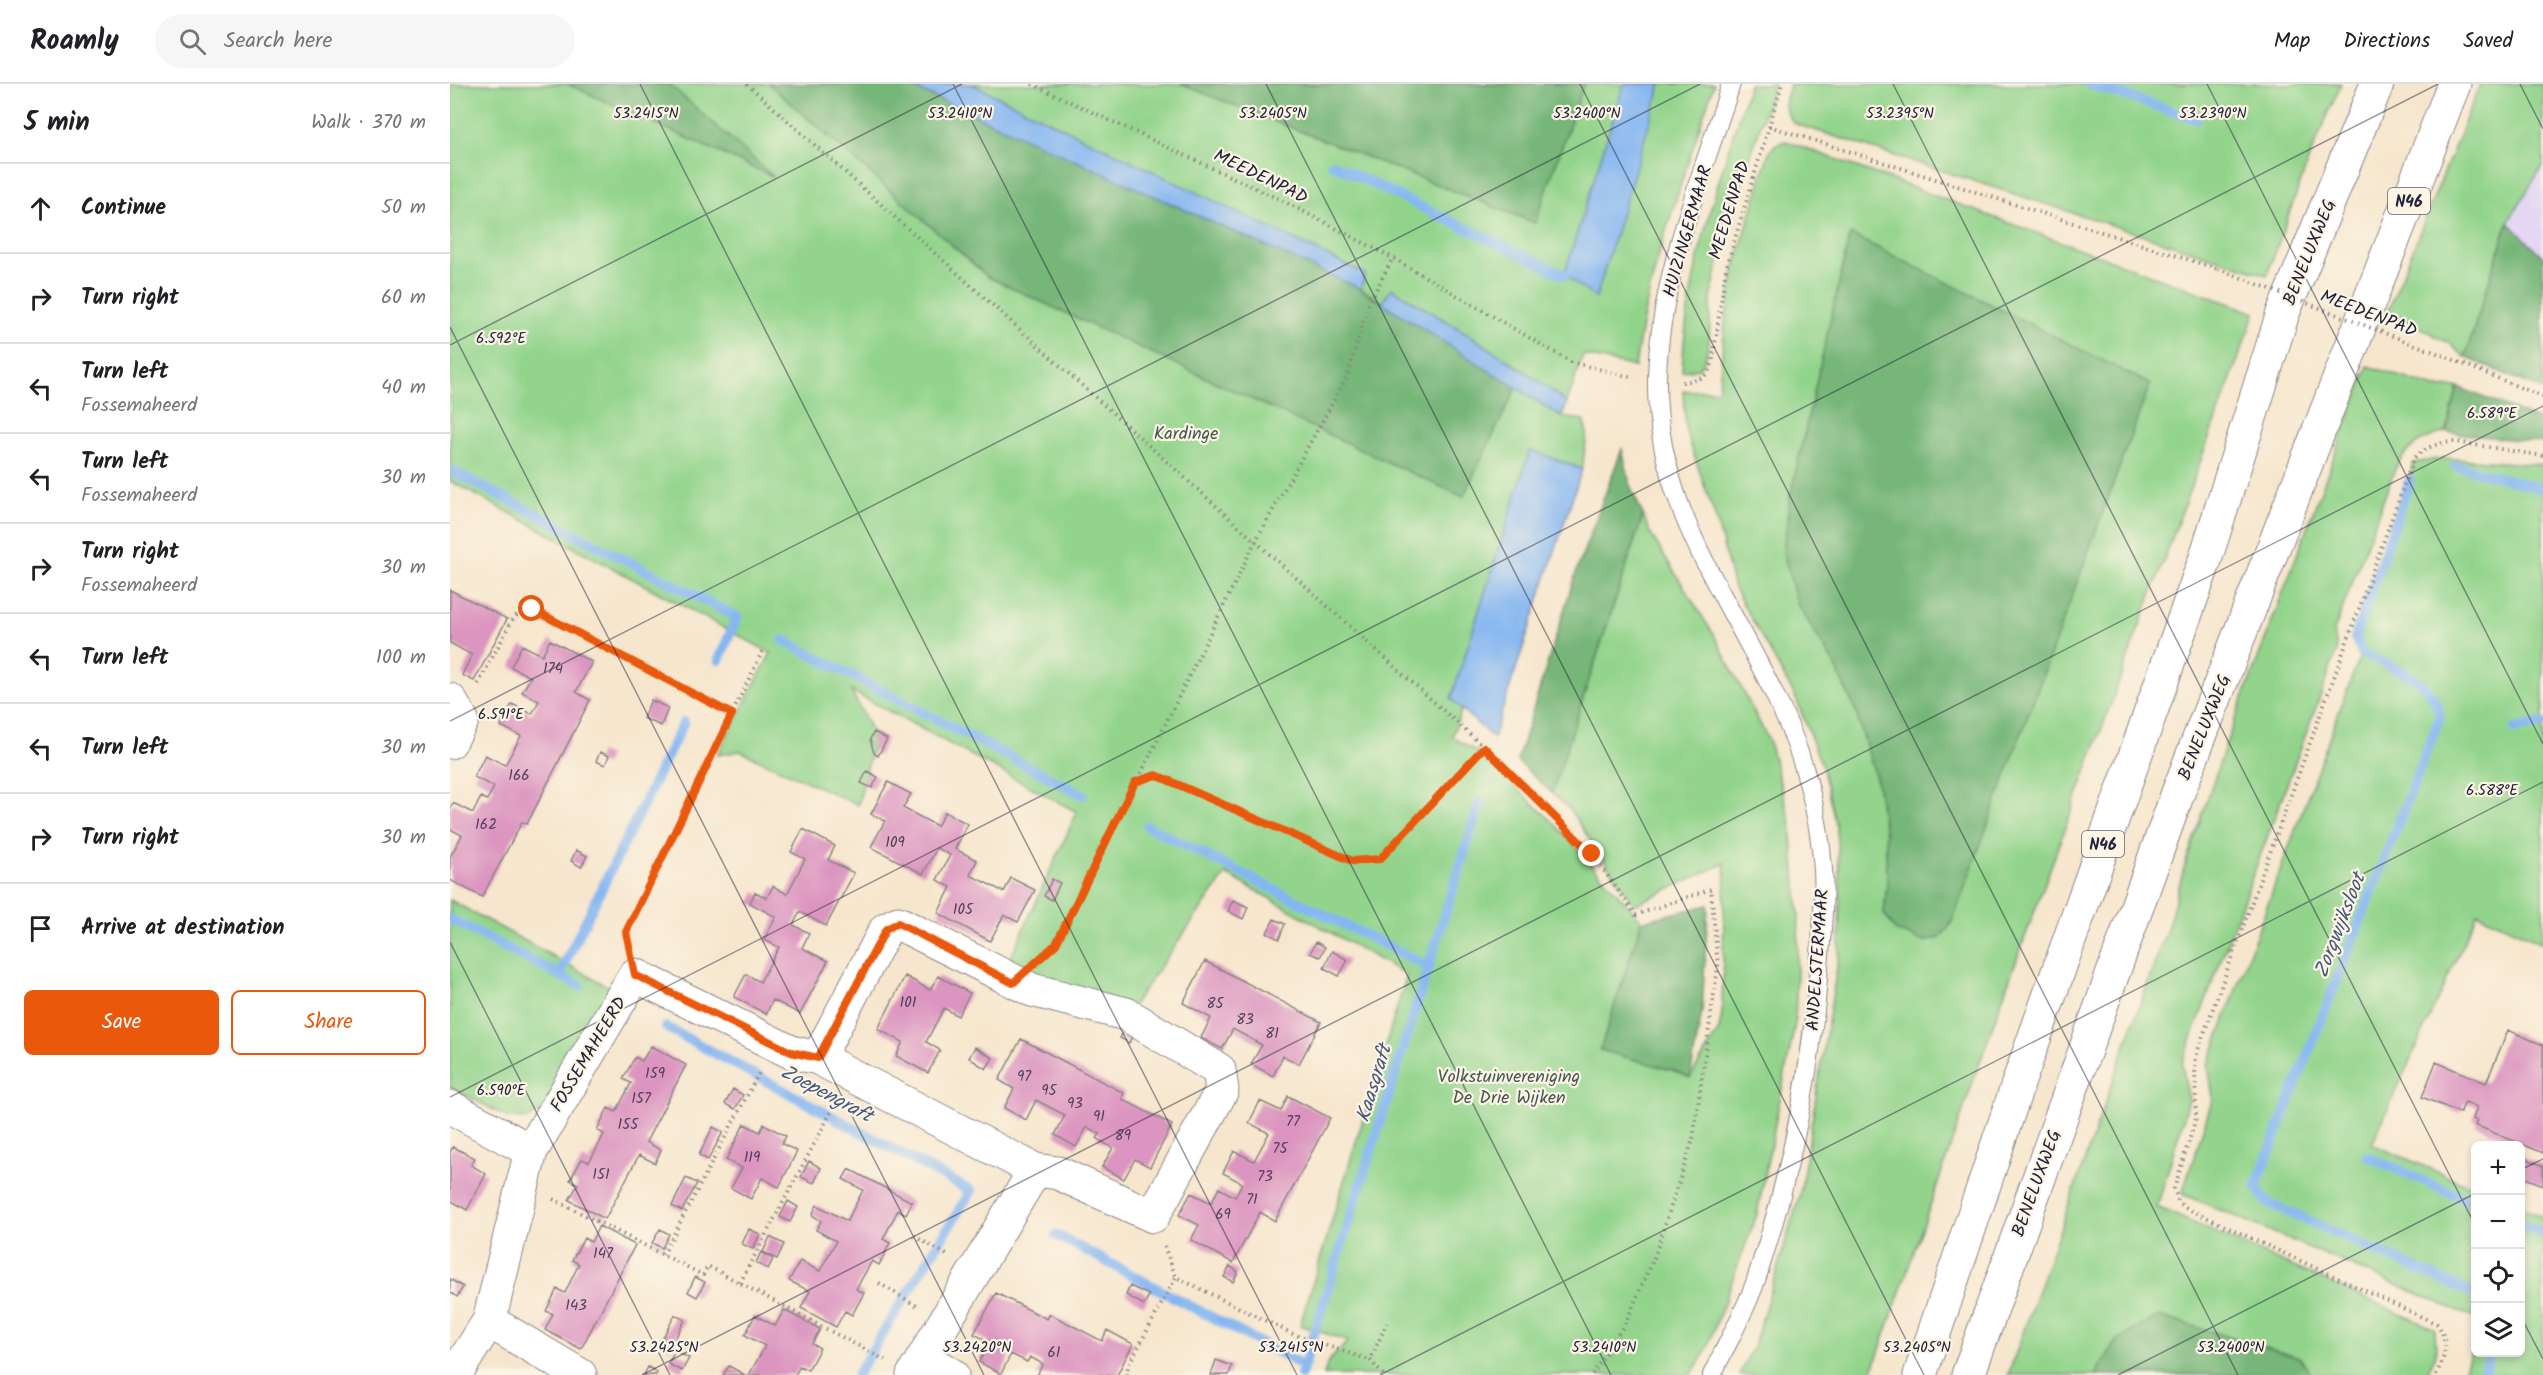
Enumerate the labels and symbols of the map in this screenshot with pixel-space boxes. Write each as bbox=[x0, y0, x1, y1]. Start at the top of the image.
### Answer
text: 53.2415°N bbox=[613, 102, 679, 126]
text: 53.2410°N bbox=[928, 102, 992, 126]
text: 53.2405°N bbox=[1239, 102, 1307, 126]
text: 53.2400°N bbox=[1553, 102, 1621, 126]
text: 53.2395°N bbox=[1866, 102, 1934, 126]
text: 53.2390°N bbox=[2179, 102, 2247, 126]
street label: MEEDENPAD bbox=[1208, 142, 1313, 213]
street label: MEEDENPAD bbox=[1702, 157, 1759, 263]
street label: HUIZINGERMAAR bbox=[1656, 162, 1721, 301]
road number: N46 bbox=[2388, 188, 2430, 214]
street label: BENELUXWEG bbox=[2276, 195, 2345, 310]
street label: MEEDENPAD bbox=[2316, 283, 2422, 346]
text: 6.592°E bbox=[476, 327, 527, 351]
text: 6.589°E bbox=[2467, 402, 2518, 426]
park label: Kardinge bbox=[1154, 420, 1218, 449]
route start bbox=[518, 595, 544, 621]
house number: 174 bbox=[543, 657, 563, 681]
street label: BENELUXWEG bbox=[2171, 670, 2240, 785]
text: 6.591°E bbox=[478, 703, 525, 727]
house number: 166 bbox=[508, 764, 530, 788]
text: 6.588°E bbox=[2466, 779, 2519, 803]
house number: 162 bbox=[475, 813, 497, 837]
house number: 109 bbox=[885, 831, 905, 855]
road number: N46 bbox=[2082, 831, 2124, 857]
route end bbox=[1578, 840, 1604, 866]
water label: Zorgwijksloot bbox=[2306, 866, 2377, 983]
street label: ANDELSTERMAAR bbox=[1799, 888, 1838, 1032]
house number: 105 bbox=[953, 898, 974, 922]
street label: FOSSEMAHEERD bbox=[543, 991, 636, 1118]
house number: 101 bbox=[900, 991, 917, 1015]
house number: 85 bbox=[1206, 992, 1224, 1016]
house number: 83 bbox=[1236, 1008, 1254, 1032]
house number: 81 bbox=[1265, 1022, 1279, 1046]
water label: Kaasgraft bbox=[1348, 1038, 1403, 1126]
water label: Zoepengraft bbox=[774, 1057, 881, 1134]
house number: 159 bbox=[645, 1062, 666, 1086]
park label: Volkstuinvereniging De Drie Wijken bbox=[1438, 1063, 1580, 1113]
house number: 97 bbox=[1017, 1065, 1032, 1089]
text: 6.590°E bbox=[477, 1079, 527, 1103]
house number: 95 bbox=[1041, 1079, 1058, 1103]
house number: 157 bbox=[631, 1087, 652, 1111]
house number: 93 bbox=[1067, 1092, 1083, 1116]
house number: 91 bbox=[1093, 1105, 1105, 1129]
house number: 77 bbox=[1286, 1110, 1301, 1134]
house number: 155 bbox=[618, 1113, 639, 1137]
house number: 89 bbox=[1115, 1124, 1132, 1148]
street label: BENELUXWEG bbox=[2005, 1126, 2070, 1241]
house number: 75 bbox=[1273, 1137, 1288, 1161]
house number: 119 bbox=[744, 1146, 761, 1170]
house number: 151 bbox=[592, 1163, 610, 1187]
house number: 73 bbox=[1257, 1165, 1273, 1189]
house number: 71 bbox=[1246, 1188, 1258, 1212]
house number: 69 bbox=[1215, 1203, 1232, 1227]
house number: 147 bbox=[593, 1242, 614, 1266]
house number: 143 bbox=[565, 1294, 587, 1318]
text: 53.2425°N bbox=[629, 1336, 699, 1360]
text: 53.2420°N bbox=[943, 1336, 1011, 1360]
text: 53.2415°N bbox=[1258, 1336, 1324, 1360]
text: 53.2410°N bbox=[1572, 1336, 1636, 1360]
text: 53.2405°N bbox=[1883, 1336, 1951, 1360]
text: 53.2400°N bbox=[2197, 1336, 2265, 1360]
house number: 61 bbox=[1047, 1341, 1061, 1365]

